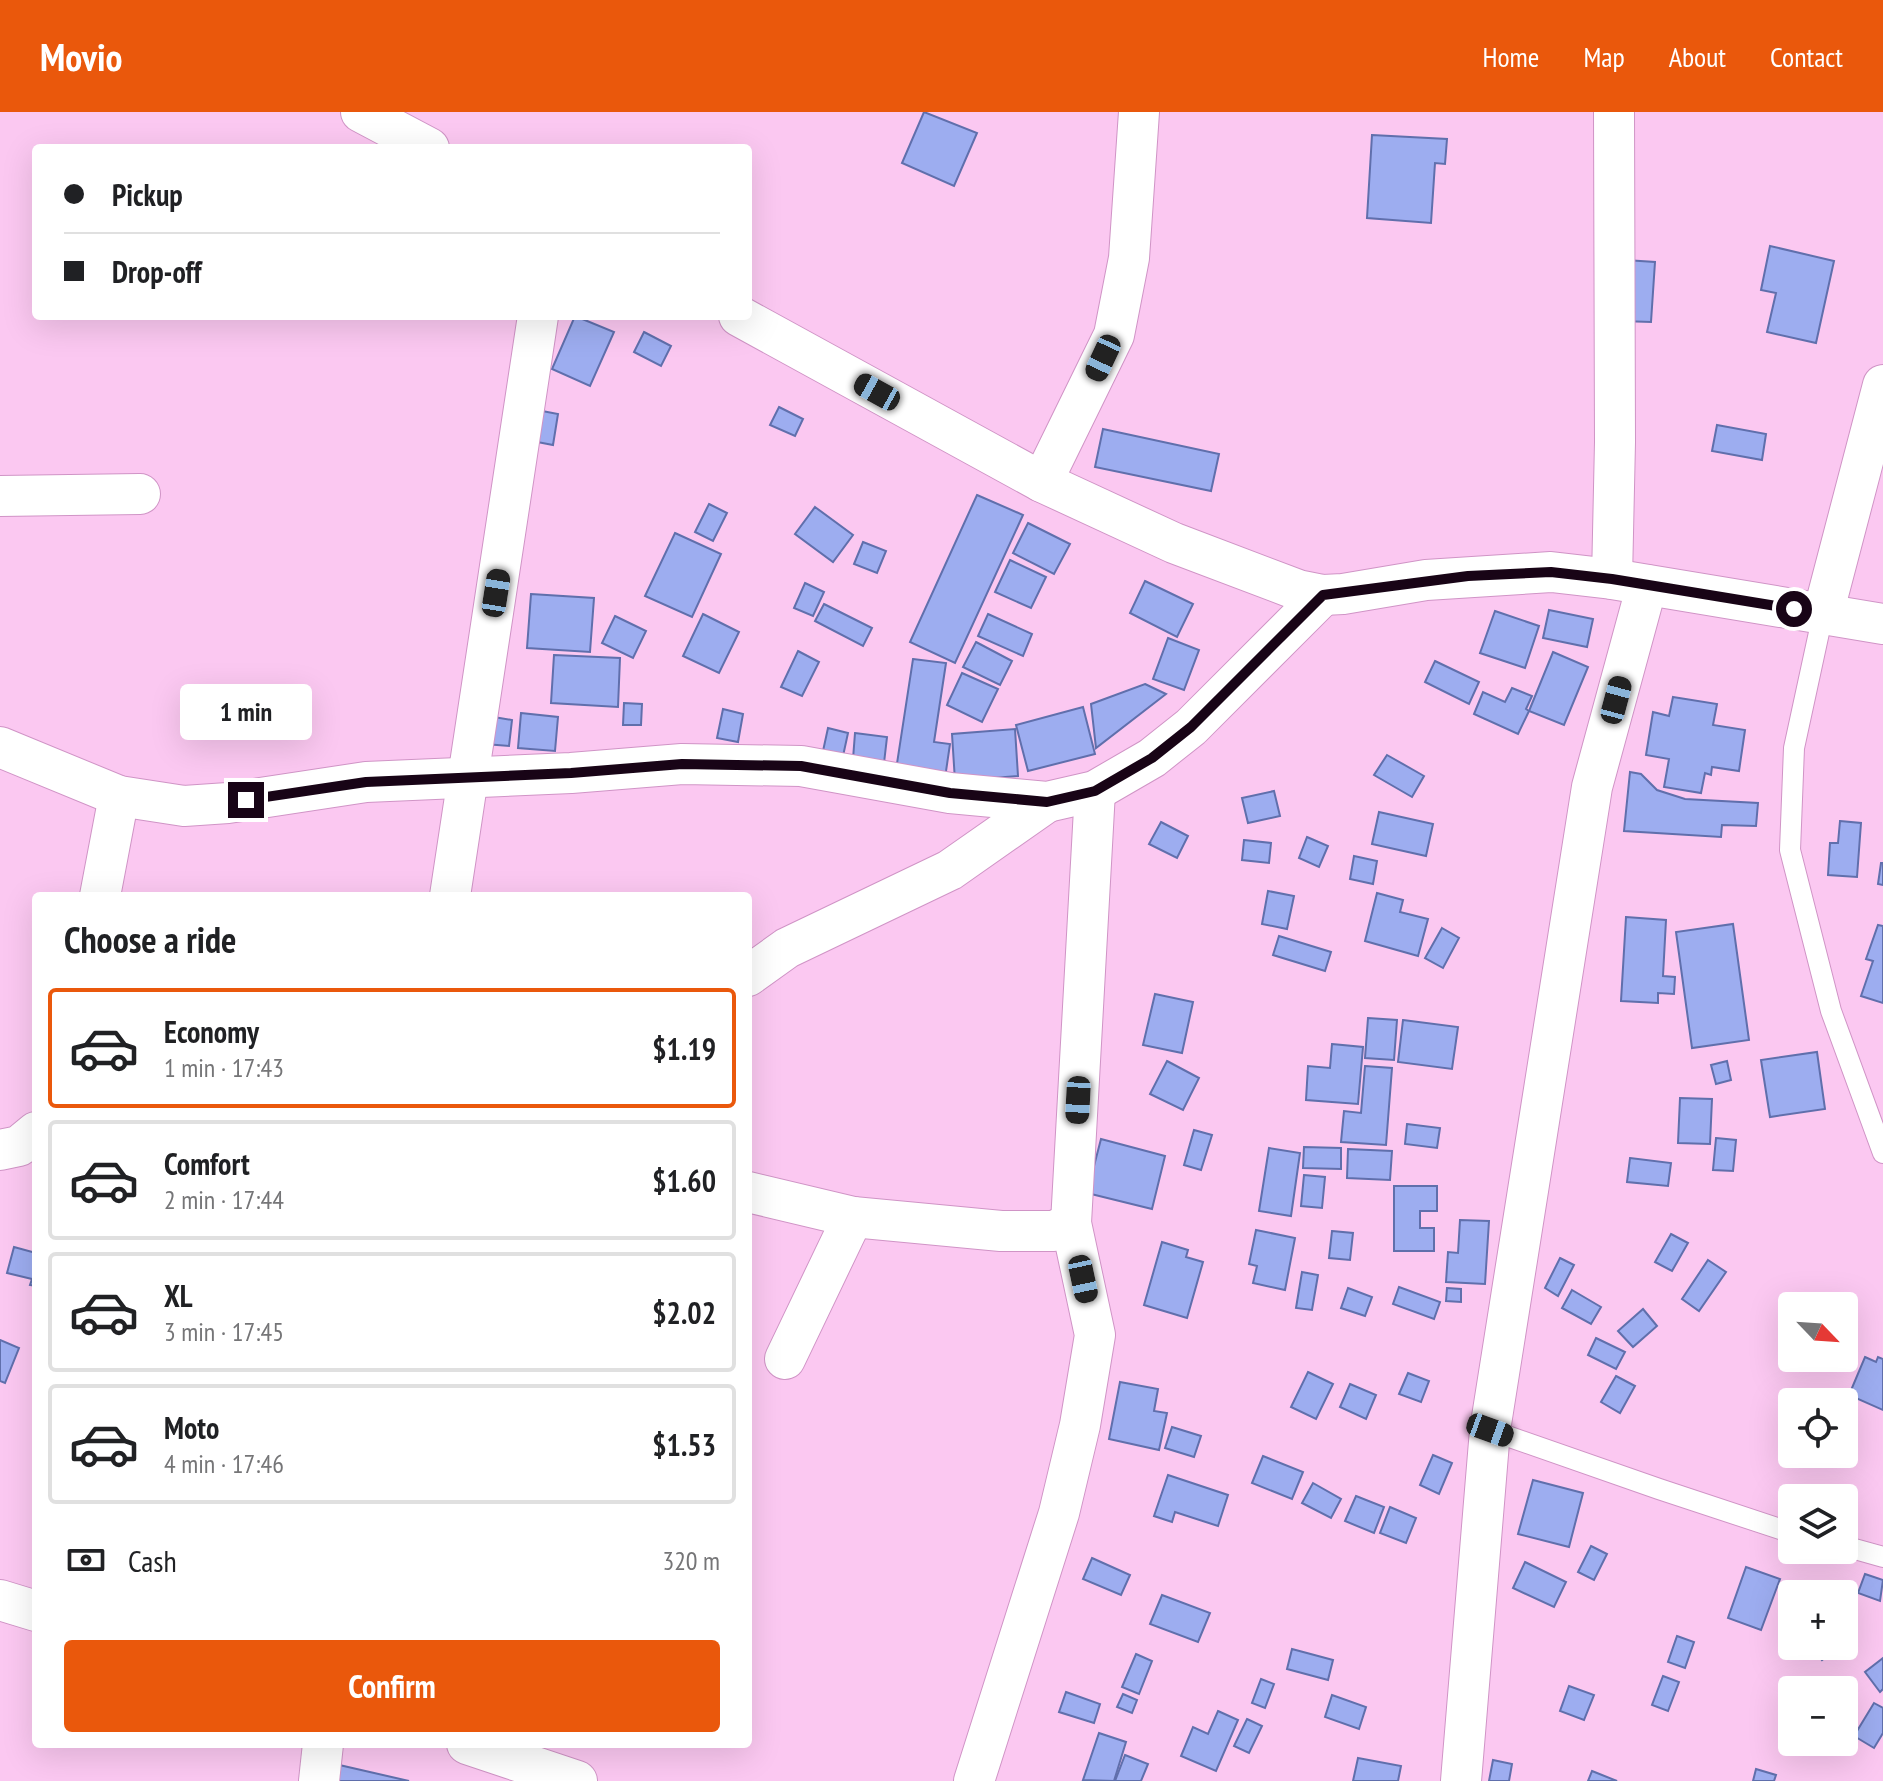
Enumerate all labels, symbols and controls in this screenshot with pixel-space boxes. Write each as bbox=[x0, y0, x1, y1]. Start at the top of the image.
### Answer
text: Movio bbox=[40, 32, 122, 81]
text: Home bbox=[1483, 38, 1539, 75]
text: Map bbox=[1583, 38, 1625, 75]
text: About bbox=[1669, 38, 1726, 75]
text: Contact bbox=[1770, 38, 1843, 75]
text: Pickup bbox=[112, 175, 183, 214]
text: Drop-off bbox=[112, 252, 202, 291]
car bbox=[1082, 331, 1124, 385]
car bbox=[850, 370, 904, 414]
car bbox=[480, 567, 512, 619]
route start bbox=[1776, 591, 1812, 627]
car bbox=[1598, 674, 1634, 726]
callout: 1 min bbox=[180, 684, 312, 740]
text: 1 min bbox=[220, 695, 272, 728]
route end bbox=[228, 782, 264, 818]
text: Choose a ride bbox=[64, 916, 236, 963]
icon: car bbox=[68, 1012, 140, 1084]
text: Economy bbox=[164, 1012, 259, 1051]
text: $1.19 bbox=[652, 1029, 716, 1068]
text: 1 min · 17:43 bbox=[164, 1051, 284, 1084]
car bbox=[1065, 1075, 1091, 1125]
icon: car bbox=[68, 1144, 140, 1216]
text: Comfort bbox=[164, 1144, 250, 1183]
text: $1.60 bbox=[652, 1161, 716, 1200]
text: 2 min · 17:44 bbox=[164, 1183, 284, 1216]
car bbox=[1066, 1253, 1100, 1305]
icon: car bbox=[68, 1276, 140, 1348]
text: XL bbox=[164, 1276, 193, 1315]
north arrow bbox=[1778, 1292, 1858, 1372]
map controls bbox=[1778, 1292, 1858, 1756]
text: $2.02 bbox=[652, 1293, 716, 1332]
text: 3 min · 17:45 bbox=[164, 1315, 284, 1348]
button: locate bbox=[1778, 1388, 1858, 1468]
icon: car bbox=[68, 1408, 140, 1480]
text: Moto bbox=[164, 1408, 219, 1447]
car bbox=[1463, 1411, 1517, 1449]
text: $1.53 bbox=[652, 1425, 716, 1464]
text: 4 min · 17:46 bbox=[164, 1447, 284, 1480]
button: layers bbox=[1778, 1484, 1858, 1564]
icon: cash bbox=[64, 1538, 108, 1582]
text: Cash bbox=[128, 1541, 177, 1580]
text: 320 m bbox=[662, 1544, 720, 1577]
button: + bbox=[1778, 1580, 1858, 1660]
button: Confirm bbox=[64, 1640, 720, 1732]
button: − bbox=[1778, 1676, 1858, 1756]

